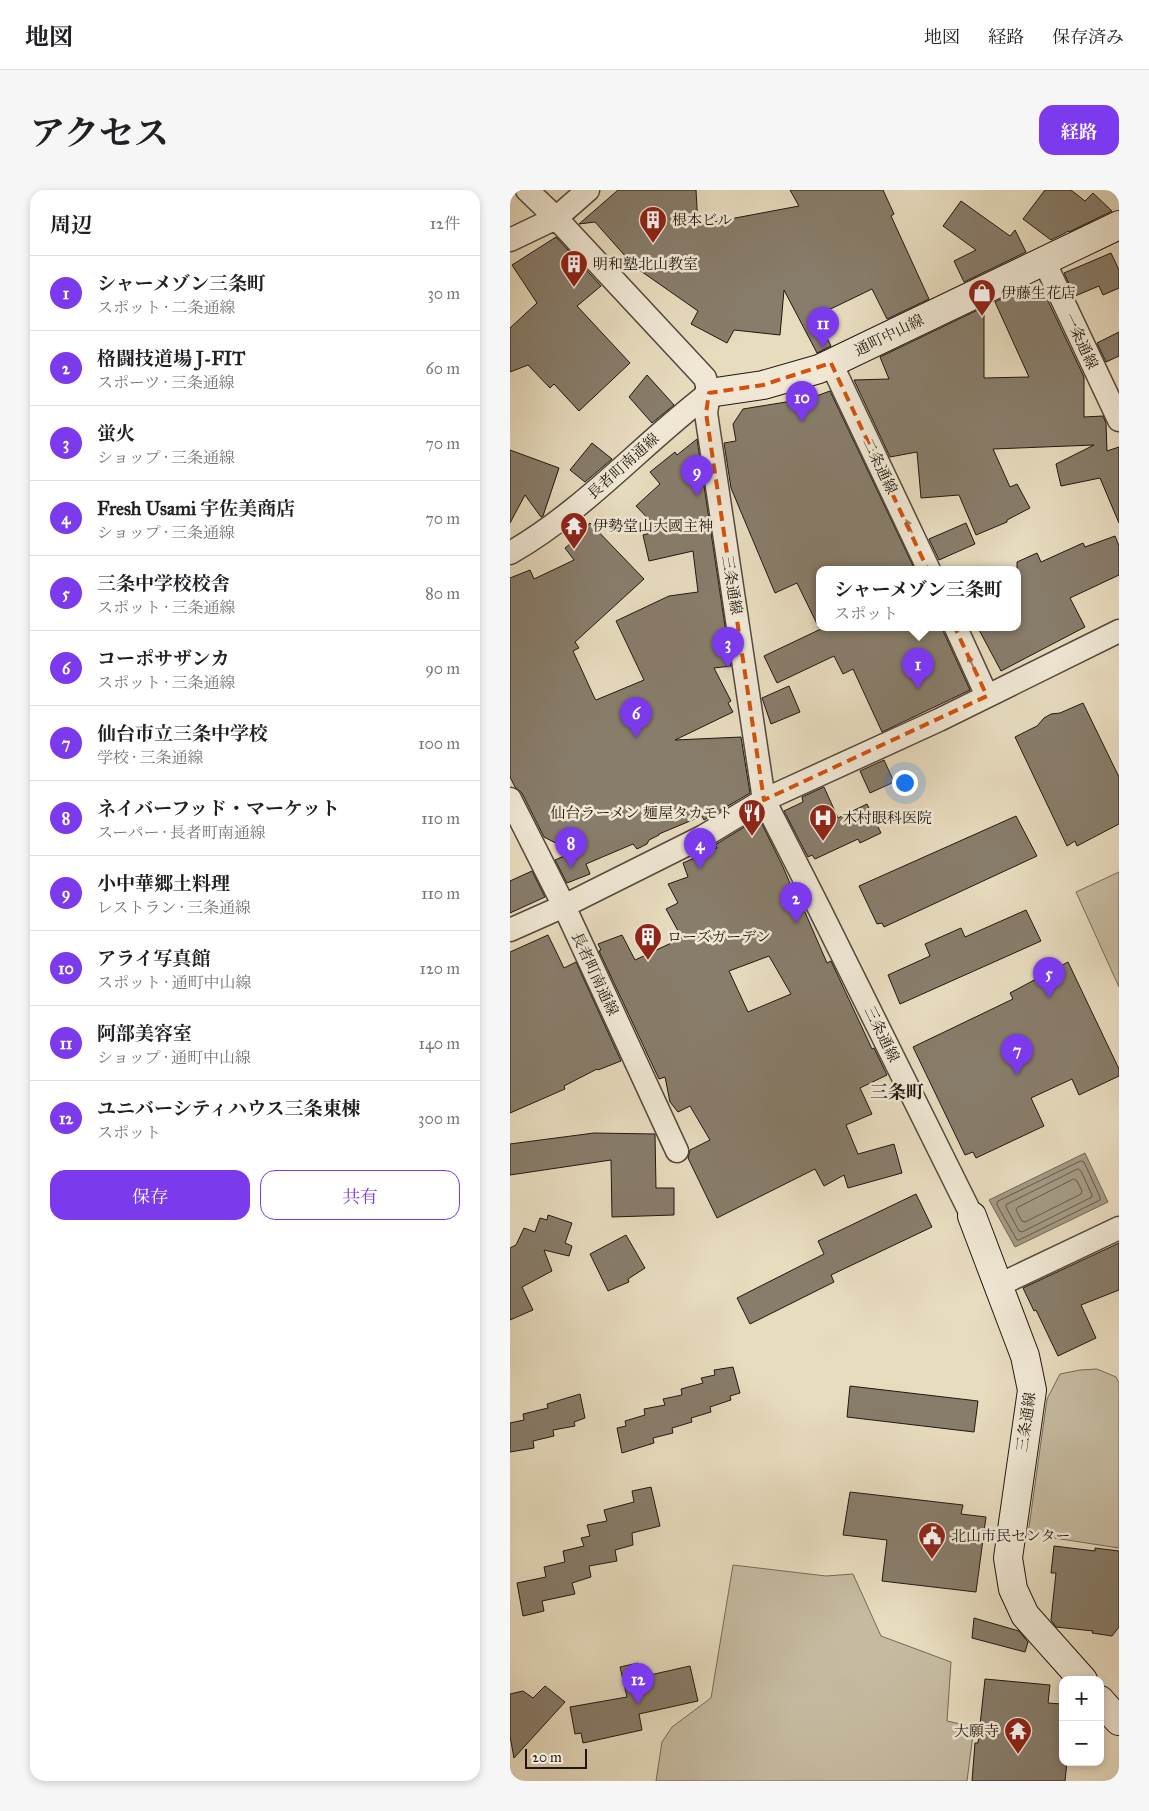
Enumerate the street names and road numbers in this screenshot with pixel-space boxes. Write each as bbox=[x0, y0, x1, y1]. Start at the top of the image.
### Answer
street label: 通町中山線 bbox=[851, 310, 927, 360]
street label: 一条通線 bbox=[1060, 310, 1102, 372]
street label: 長者町南通線 bbox=[584, 429, 662, 503]
street label: 二条通線 bbox=[859, 435, 901, 497]
street label: 三条通線 bbox=[718, 554, 746, 616]
street label: 長者町南通線 bbox=[568, 929, 622, 1019]
street label: 三条通線 bbox=[861, 1003, 903, 1065]
street label: 三条通線 bbox=[1013, 1391, 1039, 1453]

